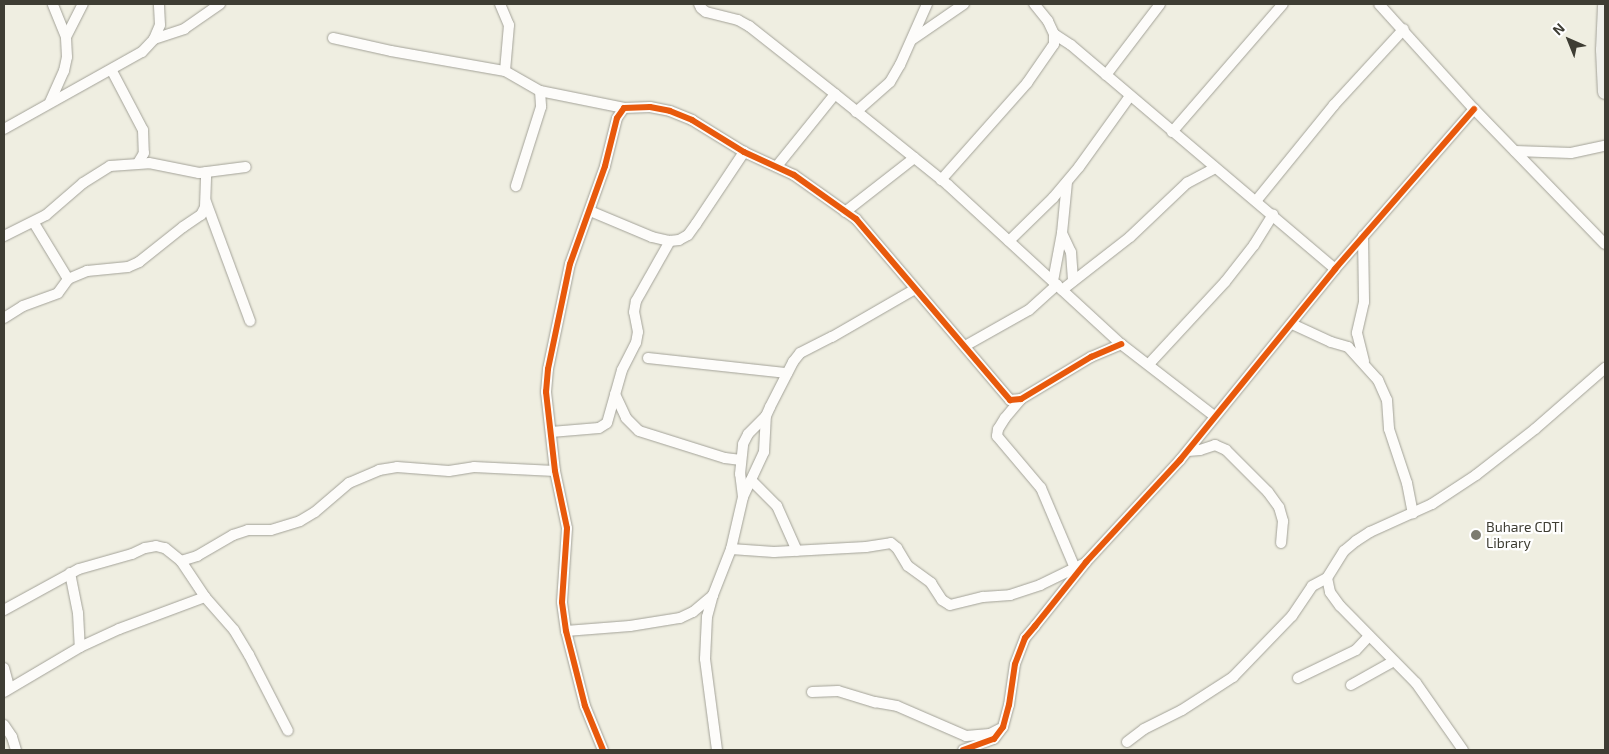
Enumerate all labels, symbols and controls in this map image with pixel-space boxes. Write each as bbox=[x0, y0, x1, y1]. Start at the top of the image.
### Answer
north arrow bbox=[1544, 15, 1594, 65]
text: N bbox=[1549, 19, 1568, 38]
place label: Buhare CDTI Library bbox=[1486, 519, 1563, 552]
marker: Buhare CDTI Library bbox=[1470, 529, 1482, 541]

